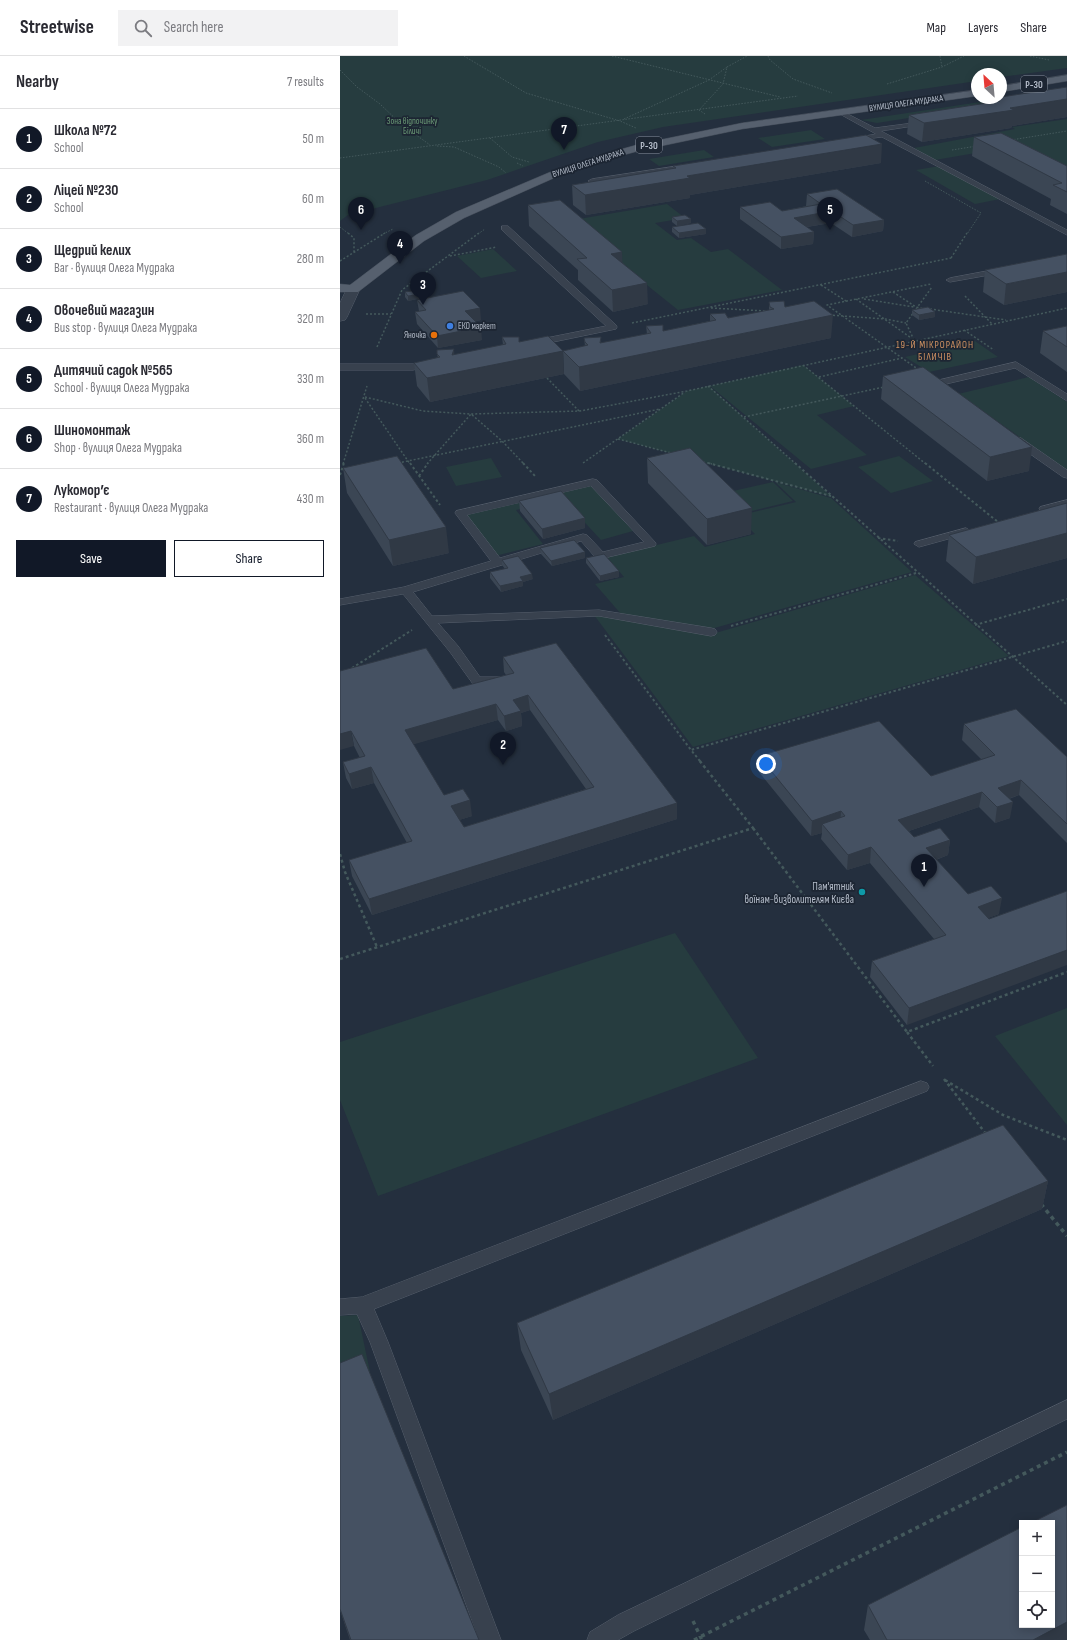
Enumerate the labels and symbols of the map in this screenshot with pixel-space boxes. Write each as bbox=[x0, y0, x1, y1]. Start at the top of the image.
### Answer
north arrow bbox=[971, 68, 1007, 104]
road number: Р-30 bbox=[1021, 76, 1047, 92]
street label: ВУЛИЦЯ ОЛЕГА МУДРАКА bbox=[868, 93, 944, 114]
park label: Зона відпочинку Біличі bbox=[386, 116, 438, 137]
pin: 7 bbox=[551, 117, 577, 150]
road number: Р-30 bbox=[636, 137, 662, 153]
street label: ВУЛИЦЯ ОЛЕГА МУДРАКА bbox=[551, 147, 625, 180]
pin: 6 bbox=[348, 197, 374, 230]
pin: 5 bbox=[817, 197, 843, 230]
pin: 4 bbox=[387, 231, 413, 264]
pin: 3 bbox=[410, 272, 436, 305]
marker: ЕКО маркет bbox=[445, 321, 455, 331]
place label: ЕКО маркет bbox=[458, 321, 496, 332]
place label: Яночка bbox=[404, 330, 426, 341]
marker: Яночка bbox=[429, 330, 439, 340]
district label: 19-Й МІКРОРАЙОН БІЛИЧІВ bbox=[896, 339, 974, 363]
pin: 2 bbox=[490, 732, 516, 765]
your location bbox=[756, 754, 776, 774]
pin: 1 bbox=[911, 854, 937, 887]
place label: Пам'ятник воїнам-визволителям Києва bbox=[744, 880, 855, 906]
marker: Пам'ятник воїнам-визволителям Києва bbox=[857, 887, 867, 897]

